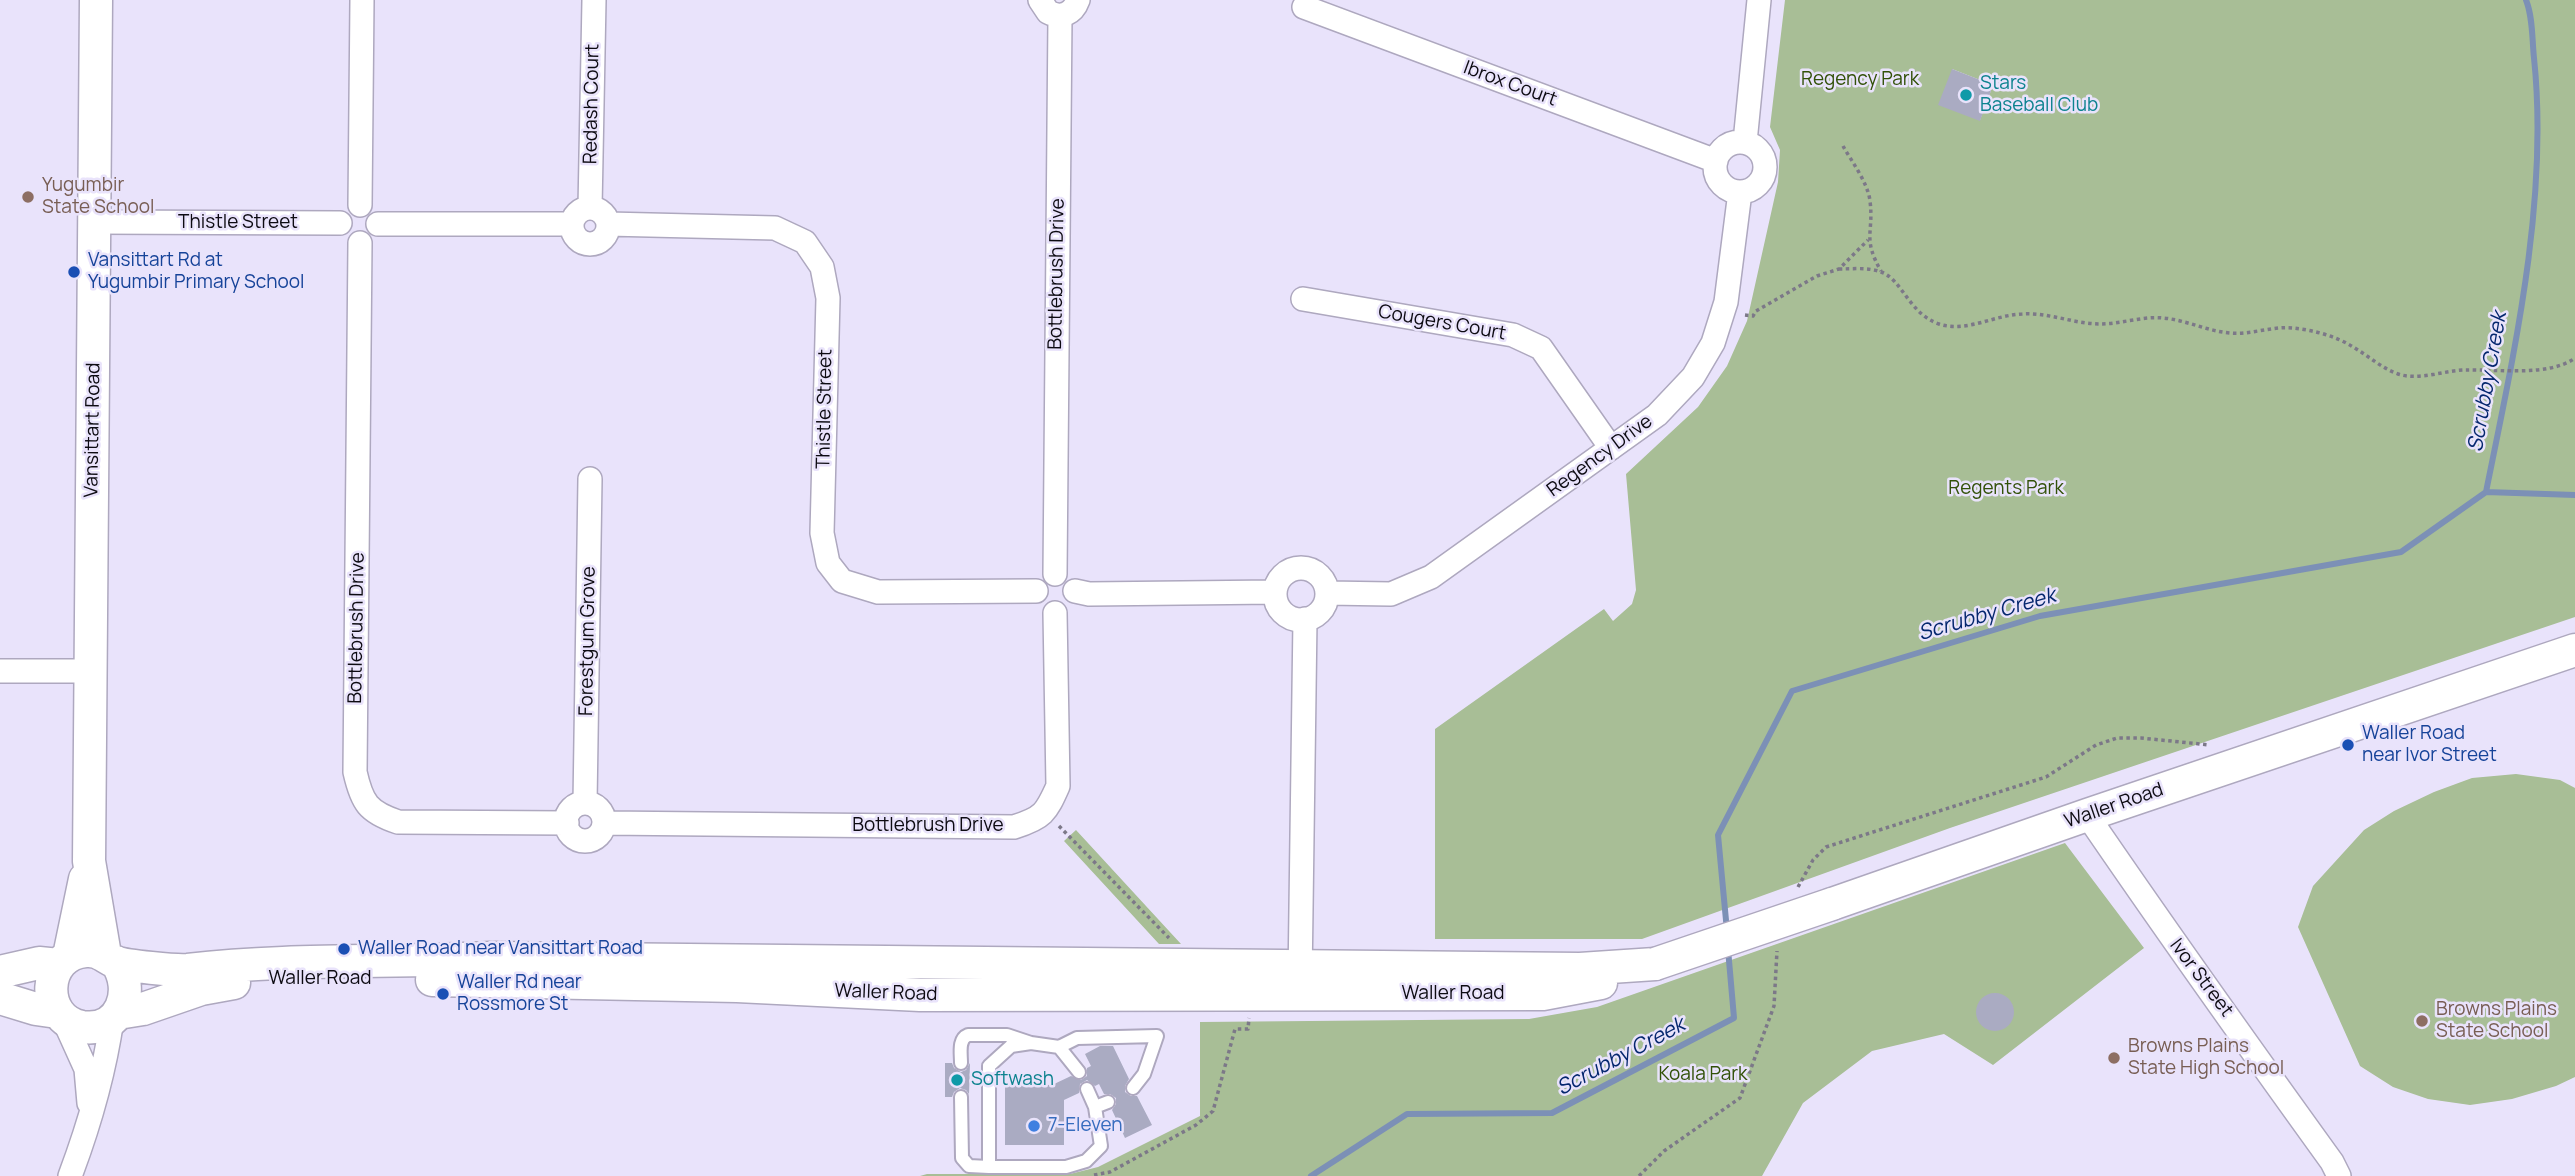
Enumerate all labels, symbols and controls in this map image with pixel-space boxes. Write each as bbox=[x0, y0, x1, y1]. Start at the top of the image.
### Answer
street label: Redash Court bbox=[580, 44, 604, 164]
street label: Ibrox Court bbox=[1460, 57, 1560, 111]
park label: Regency Park bbox=[1801, 69, 1919, 91]
place label: Stars Baseball Club bbox=[1980, 73, 2098, 117]
marker: Stars Baseball Club bbox=[1958, 87, 1974, 103]
place label: Yugumbir State School bbox=[42, 175, 154, 219]
marker: Yugumbir State School bbox=[20, 189, 36, 205]
street label: Bottlebrush Drive bbox=[1044, 198, 1070, 350]
street label: Thistle Street bbox=[178, 212, 298, 234]
place label: Vansittart Rd at Yugumbir Primary School bbox=[88, 250, 304, 294]
marker: Vansittart Rd at Yugumbir Primary School bbox=[66, 264, 82, 280]
street label: Cougers Court bbox=[1376, 301, 1508, 345]
water label: Scrubby Creek bbox=[2463, 310, 2513, 454]
street label: Thistle Street bbox=[813, 349, 837, 469]
street label: Vansittart Road bbox=[80, 362, 106, 498]
street label: Regency Drive bbox=[1543, 410, 1657, 502]
park label: Regents Park bbox=[1948, 478, 2064, 500]
street label: Bottlebrush Drive bbox=[344, 552, 370, 704]
street label: Forestgum Grove bbox=[575, 566, 601, 716]
water label: Scrubby Creek bbox=[1915, 583, 2059, 647]
place label: Waller Road near Ivor Street bbox=[2362, 723, 2497, 767]
marker: Waller Road near Ivor Street bbox=[2340, 737, 2356, 753]
street label: Waller Road bbox=[2062, 778, 2166, 834]
street label: Bottlebrush Drive bbox=[852, 815, 1004, 837]
street label: Ivor Street bbox=[2164, 935, 2238, 1021]
place label: Waller Road near Vansittart Road bbox=[358, 938, 643, 960]
marker: Waller Road near Vansittart Road bbox=[336, 941, 352, 957]
street label: Waller Road bbox=[268, 968, 372, 990]
place label: Waller Rd near Rossmore St bbox=[457, 972, 582, 1016]
street label: Waller Road bbox=[834, 980, 938, 1006]
street label: Waller Road bbox=[1401, 983, 1505, 1005]
marker: Waller Rd near Rossmore St bbox=[435, 986, 451, 1002]
place label: Browns Plains State School bbox=[2436, 999, 2557, 1043]
water label: Scrubby Creek bbox=[1553, 1013, 1689, 1101]
marker: Browns Plains State School bbox=[2414, 1013, 2430, 1029]
place label: Browns Plains State High School bbox=[2128, 1036, 2284, 1080]
marker: Browns Plains State High School bbox=[2106, 1050, 2122, 1066]
park label: Koala Park bbox=[1659, 1064, 1747, 1086]
place label: Softwash bbox=[971, 1069, 1054, 1091]
marker: Softwash bbox=[949, 1072, 965, 1088]
place label: 7-Eleven bbox=[1048, 1115, 1123, 1137]
marker: 7-Eleven bbox=[1026, 1118, 1042, 1134]

